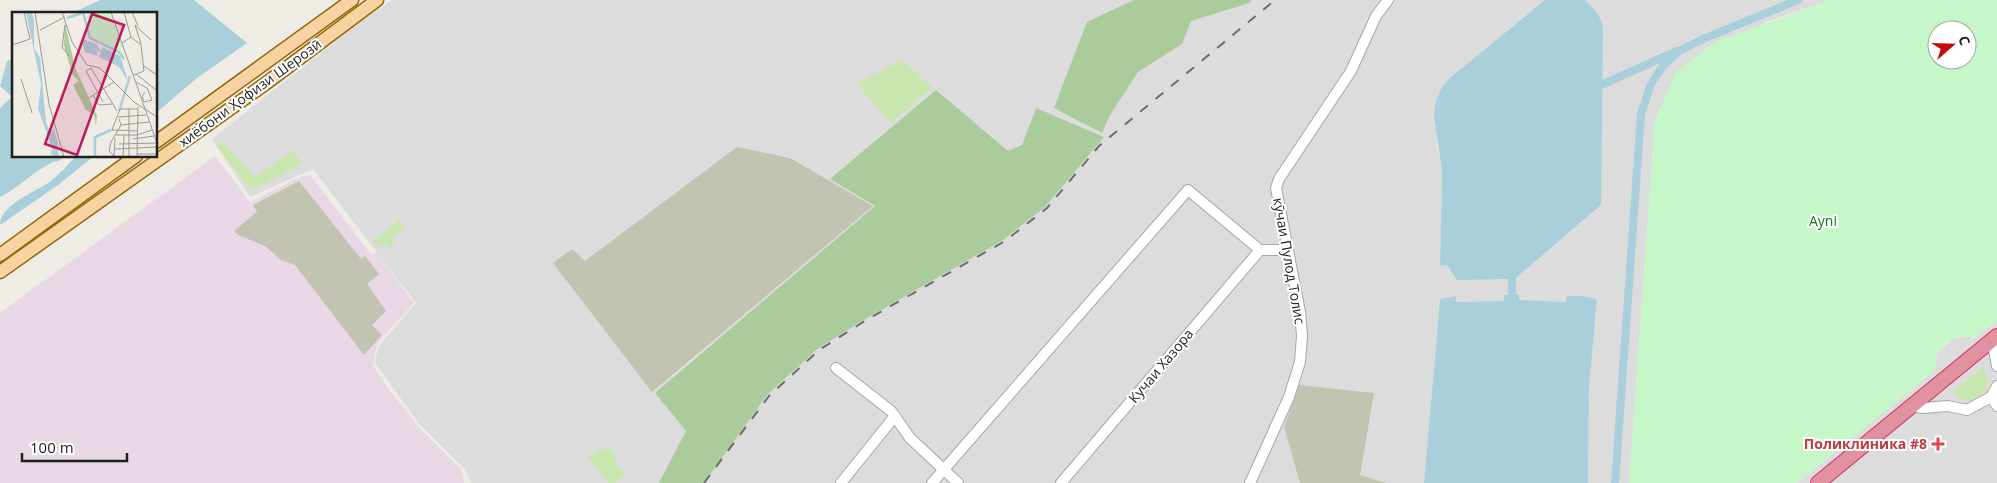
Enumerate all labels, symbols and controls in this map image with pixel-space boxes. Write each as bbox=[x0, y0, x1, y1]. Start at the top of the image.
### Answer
inset map bbox=[12, 12, 158, 158]
north arrow bbox=[1927, 20, 1977, 70]
text: С bbox=[1954, 33, 1975, 48]
street label: хиёбони Ҳофизи Шерозӣ bbox=[174, 34, 325, 151]
street label: кӯчаи Пулод Толис bbox=[1269, 196, 1310, 326]
park label: Ayni bbox=[1809, 211, 1837, 230]
street label: Кучаи Хазора bbox=[1124, 324, 1197, 407]
scale bar bbox=[22, 430, 128, 462]
place label: Поликлиника #8 bbox=[1804, 434, 1927, 453]
text: 100 m bbox=[30, 437, 74, 457]
marker: Поликлиника #8 bbox=[1931, 437, 1945, 451]

